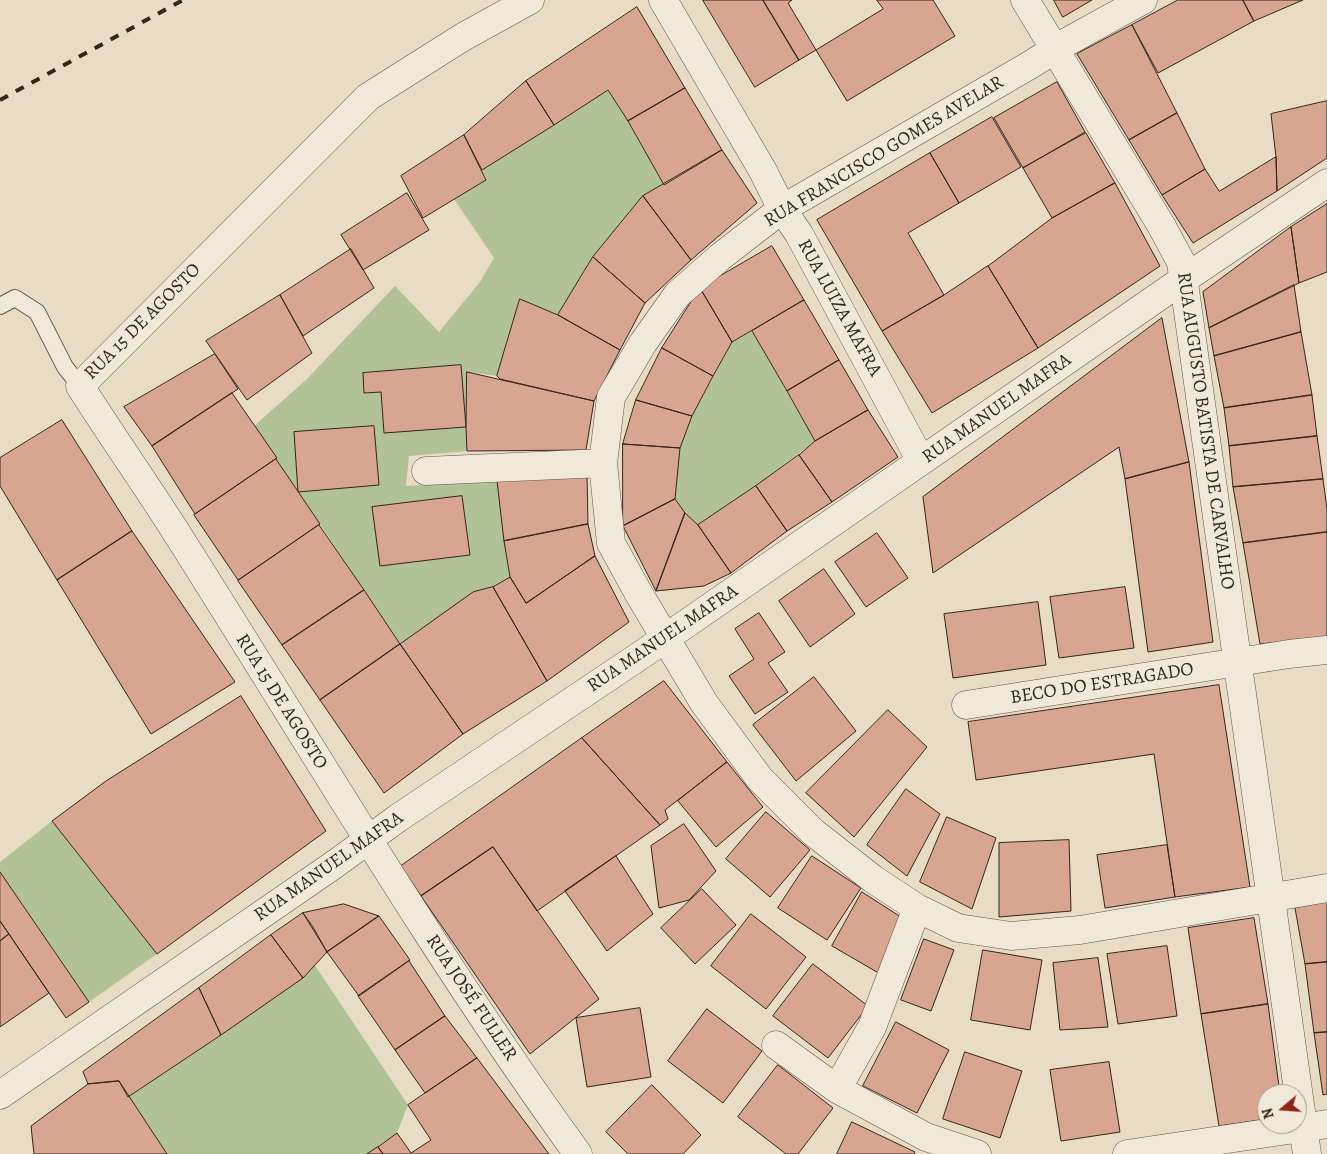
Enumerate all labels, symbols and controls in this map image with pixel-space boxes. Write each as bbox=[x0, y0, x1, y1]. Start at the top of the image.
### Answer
street label: RUA FRANCISCO GOMES AVELAR bbox=[760, 71, 1008, 233]
street label: RUA LUIZA MAFRA bbox=[792, 235, 886, 381]
street label: RUA 15 DE AGOSTO bbox=[80, 259, 206, 385]
street label: RUA AUGUSTO BATISTA DE CARVALHO bbox=[1171, 271, 1239, 591]
street label: RUA MANUEL MAFRA bbox=[918, 349, 1076, 469]
street label: RUA MANUEL MAFRA bbox=[583, 580, 743, 698]
street label: RUA 15 DE AGOSTO bbox=[230, 630, 332, 774]
street label: BECO DO ESTRAGADO bbox=[1009, 658, 1195, 710]
street label: RUA MANUEL MAFRA bbox=[250, 807, 408, 927]
street label: RUA JOSÉ FULLER bbox=[420, 931, 522, 1065]
north arrow bbox=[1257, 1084, 1307, 1134]
text: N bbox=[1258, 1106, 1279, 1121]

